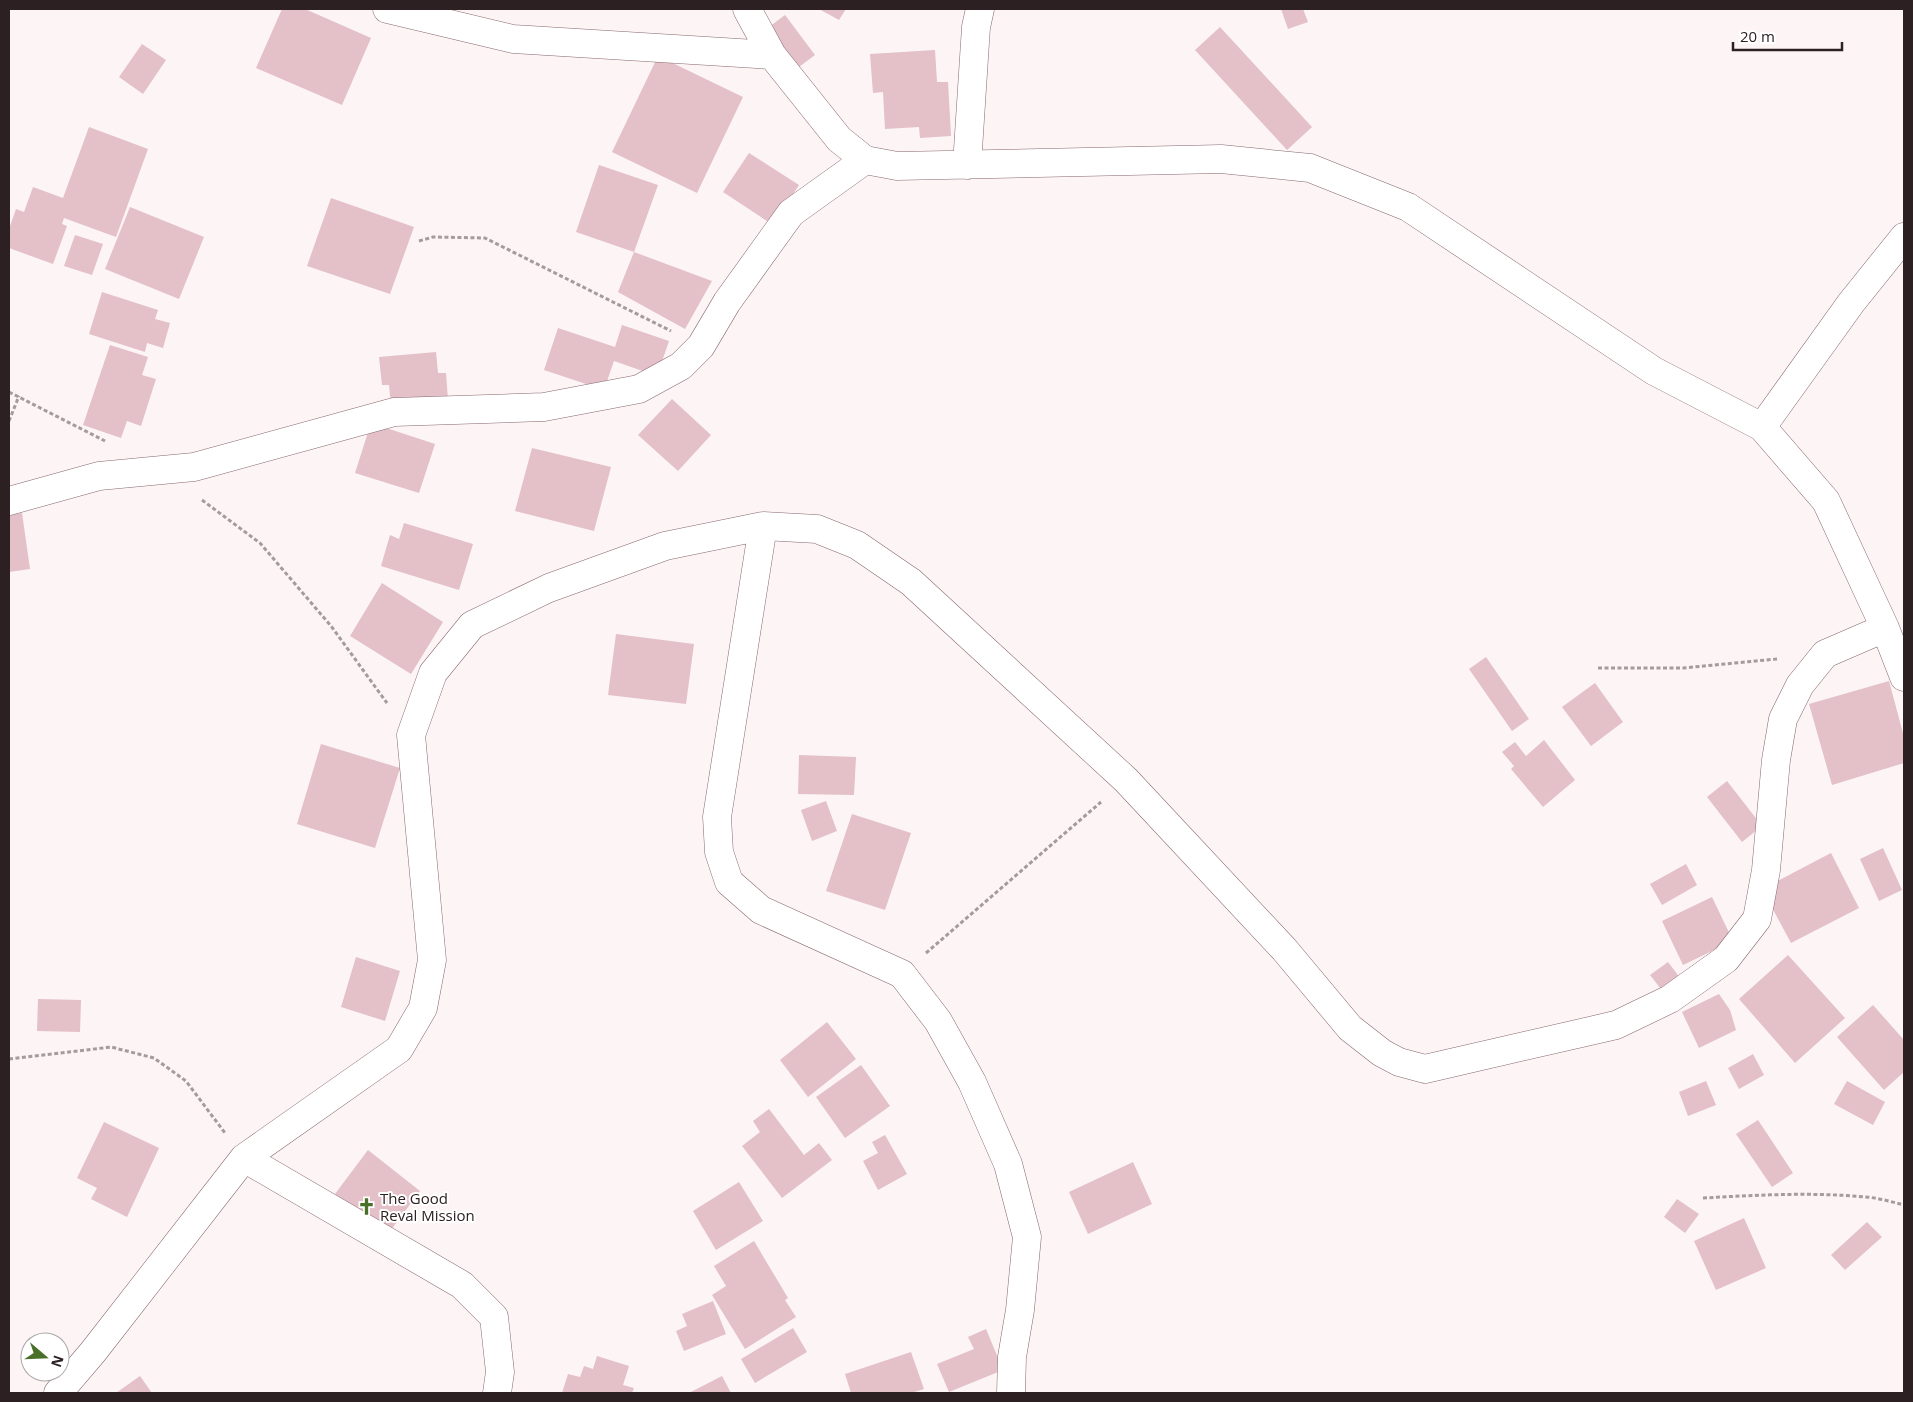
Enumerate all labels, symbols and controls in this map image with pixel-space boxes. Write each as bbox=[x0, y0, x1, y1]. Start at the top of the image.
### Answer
scale bar bbox=[1733, 20, 1842, 52]
text: 20 m bbox=[1740, 26, 1775, 46]
place label: The Good Reval Mission bbox=[380, 1188, 475, 1225]
church icon: The Good Reval Mission bbox=[356, 1197, 376, 1217]
north arrow bbox=[20, 1332, 70, 1382]
text: N bbox=[47, 1353, 69, 1370]

